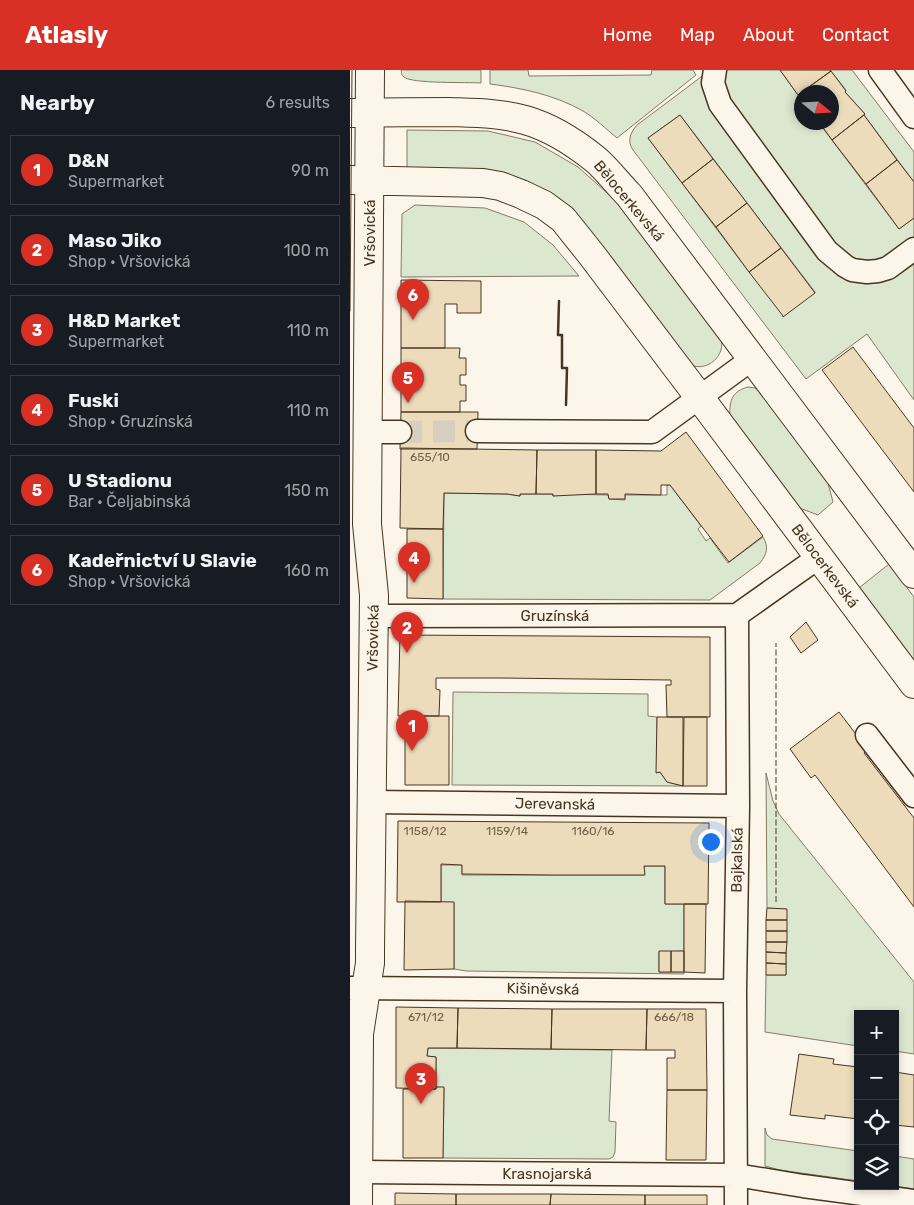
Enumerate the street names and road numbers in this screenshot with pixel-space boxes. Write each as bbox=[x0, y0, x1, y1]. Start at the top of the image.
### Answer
street label: Bělocerkevská bbox=[590, 157, 668, 245]
street label: Vršovická bbox=[361, 199, 379, 267]
street label: Bělocerkevská bbox=[788, 521, 862, 611]
street label: Vršovická bbox=[363, 604, 383, 672]
street label: Gruzínská bbox=[521, 607, 589, 625]
street label: Jerevanská bbox=[515, 794, 595, 814]
street label: Bajkalská bbox=[727, 827, 747, 893]
street label: Kišiněvská bbox=[506, 979, 580, 999]
street label: Krasnojarská bbox=[502, 1165, 592, 1183]

